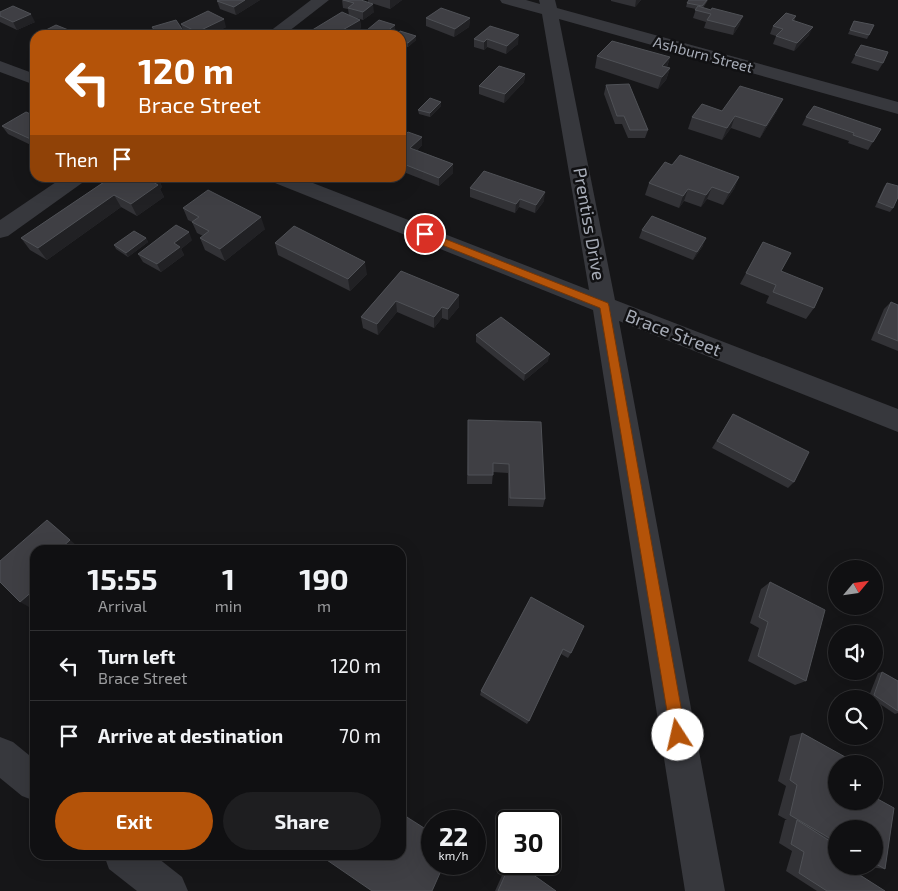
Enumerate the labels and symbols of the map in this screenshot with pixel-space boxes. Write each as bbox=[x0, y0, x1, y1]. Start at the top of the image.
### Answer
street label: Ashburn Street bbox=[651, 32, 755, 76]
street label: Prentiss Drive bbox=[569, 166, 611, 282]
pin bbox=[404, 213, 446, 255]
street label: Brace Street bbox=[622, 304, 724, 360]
north arrow bbox=[828, 560, 882, 615]
position arrow bbox=[651, 708, 703, 760]
speed limit sign: 30 bbox=[496, 810, 561, 875]

